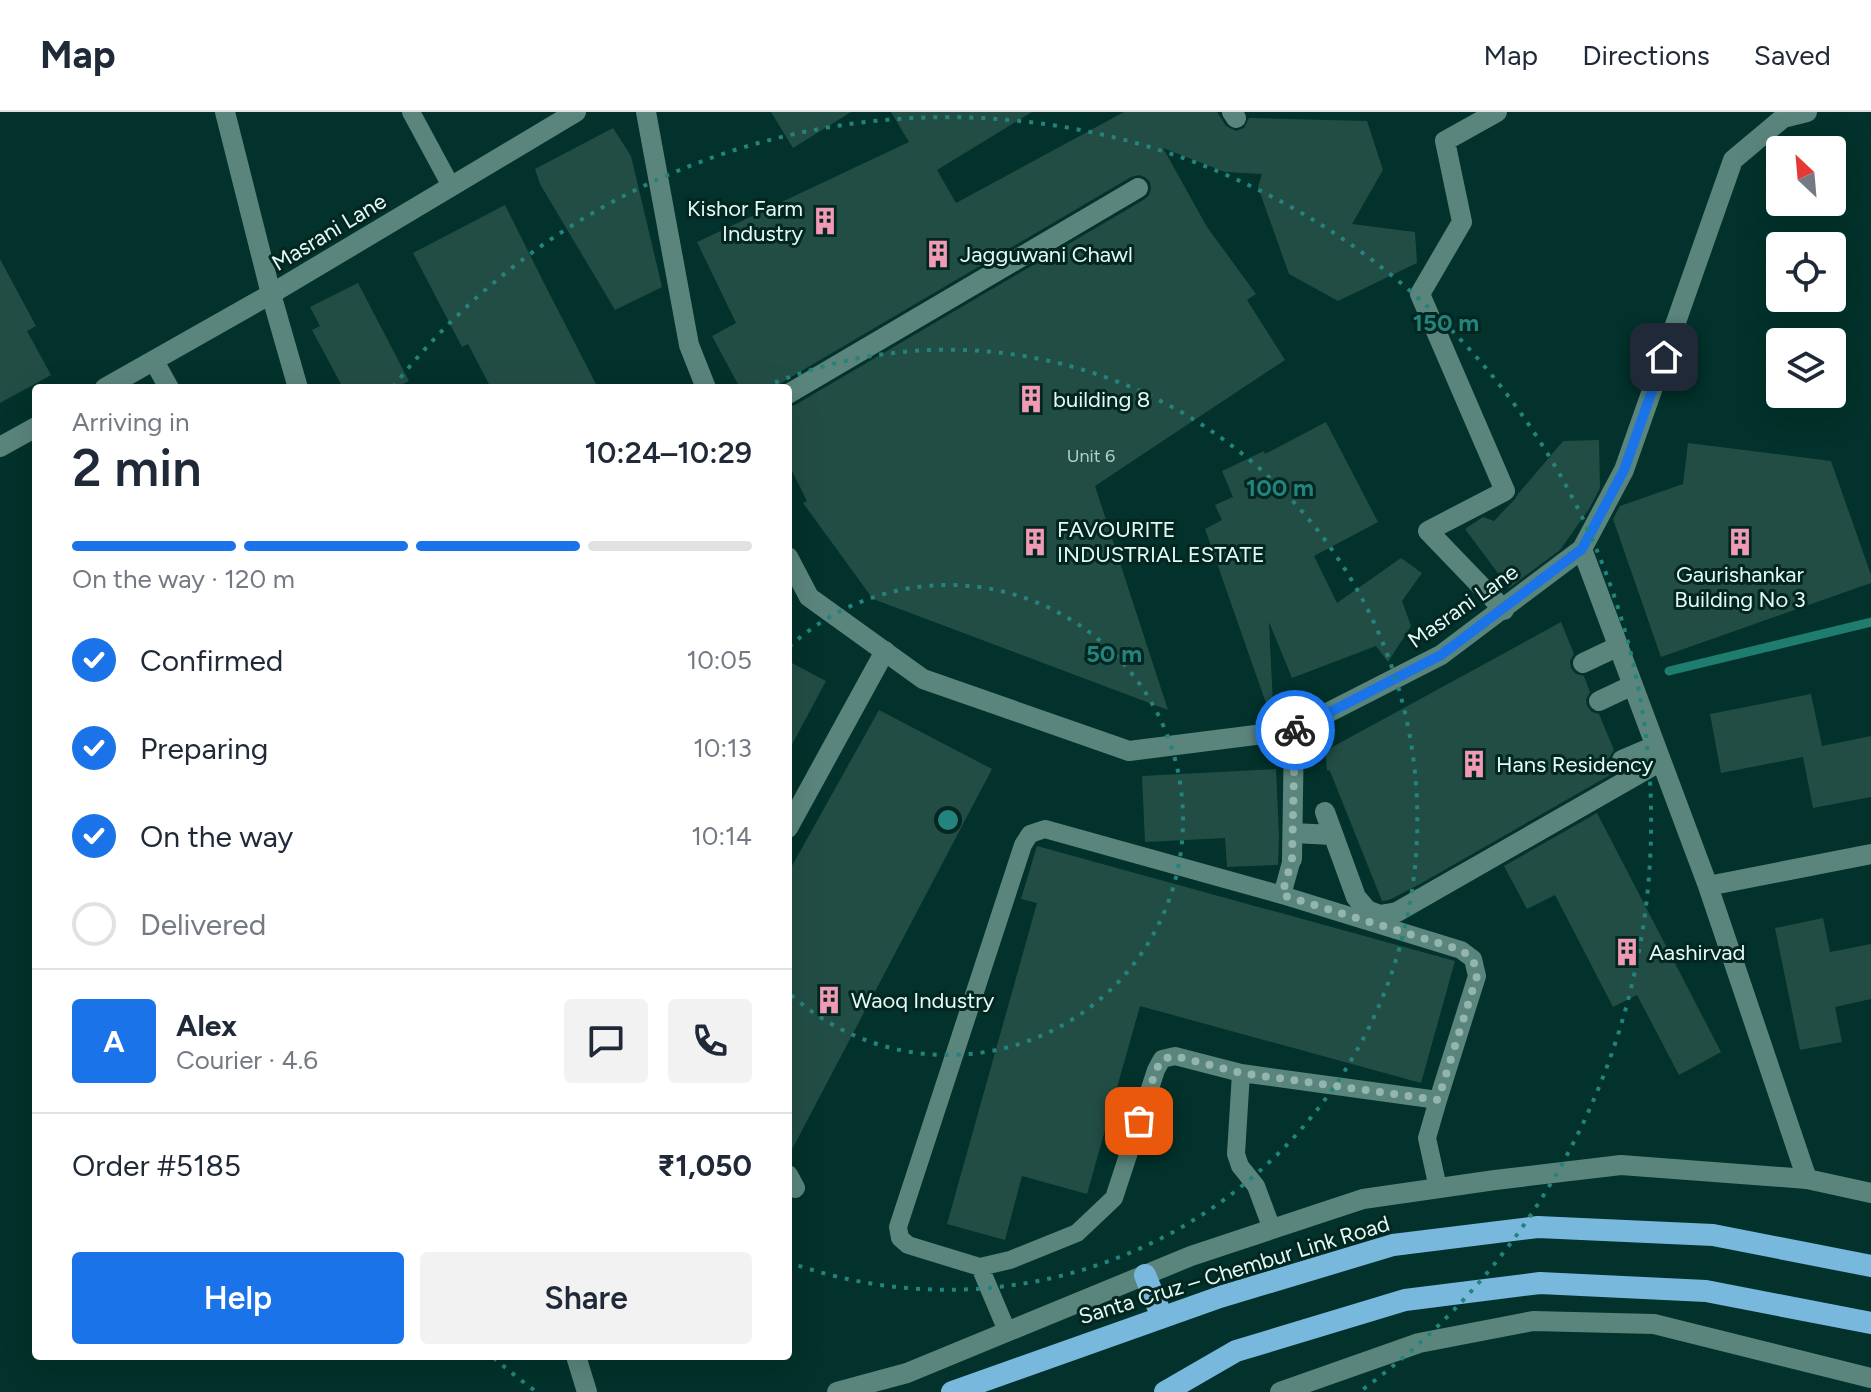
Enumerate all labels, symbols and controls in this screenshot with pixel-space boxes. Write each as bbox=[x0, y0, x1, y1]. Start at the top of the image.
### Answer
text: Map bbox=[40, 32, 116, 78]
text: Map bbox=[1484, 38, 1538, 72]
text: Directions bbox=[1582, 38, 1710, 72]
text: Saved bbox=[1754, 38, 1831, 72]
north arrow bbox=[1766, 136, 1846, 216]
map controls bbox=[1766, 136, 1846, 408]
street label: Masrani Lane bbox=[267, 187, 391, 277]
place label: Kishor Farm Industry bbox=[687, 195, 803, 247]
building icon: Kishor Farm Industry bbox=[810, 206, 840, 236]
button: locate bbox=[1766, 232, 1846, 312]
building icon: Jagguwani Chawl bbox=[923, 239, 953, 269]
place label: Jagguwani Chawl bbox=[960, 241, 1133, 268]
text: 150 m bbox=[1413, 308, 1479, 337]
pin bbox=[1630, 323, 1698, 391]
button: layers bbox=[1766, 328, 1846, 408]
icon: home bbox=[1642, 335, 1686, 379]
building icon: building 8 bbox=[1016, 384, 1046, 414]
place label: building 8 bbox=[1053, 386, 1150, 413]
text: Arriving in bbox=[72, 406, 190, 438]
text: 10:24–10:29 bbox=[584, 434, 752, 471]
text: 2 min bbox=[72, 437, 201, 499]
house number: Unit 6 bbox=[1067, 445, 1115, 467]
text: 100 m bbox=[1246, 473, 1314, 502]
place label: FAVOURITE INDUSTRIAL ESTATE bbox=[1057, 516, 1265, 568]
building icon: FAVOURITE INDUSTRIAL ESTATE bbox=[1020, 527, 1050, 557]
building icon: Gaurishankar Building No 3 bbox=[1725, 527, 1755, 557]
street label: Masrani Lane bbox=[1403, 558, 1523, 654]
place label: Gaurishankar Building No 3 bbox=[1674, 561, 1806, 613]
text: On the way · 120 m bbox=[72, 563, 295, 595]
icon: check bbox=[72, 638, 116, 682]
text: 50 m bbox=[1086, 639, 1142, 668]
text: Confirmed bbox=[140, 642, 283, 679]
text: 10:05 bbox=[686, 644, 752, 676]
courier bbox=[1255, 690, 1335, 770]
icon: bike bbox=[1273, 708, 1317, 752]
icon: check bbox=[72, 726, 116, 770]
text: Preparing bbox=[140, 730, 268, 767]
text: 10:13 bbox=[693, 732, 752, 764]
building icon: Hans Residency bbox=[1459, 749, 1489, 779]
place label: Hans Residency bbox=[1496, 751, 1654, 778]
centre of rings bbox=[934, 806, 962, 834]
icon: check bbox=[72, 814, 116, 858]
text: On the way bbox=[140, 818, 293, 855]
text: 10:14 bbox=[691, 820, 752, 852]
text: Delivered bbox=[140, 906, 266, 943]
building icon: Aashirvad bbox=[1612, 937, 1642, 967]
place label: Aashirvad bbox=[1649, 939, 1745, 966]
building icon: Waoq Industry bbox=[814, 985, 844, 1015]
place label: Waoq Industry bbox=[851, 987, 995, 1014]
button: chat bbox=[564, 999, 648, 1083]
button: phone bbox=[668, 999, 752, 1083]
text: Alex bbox=[176, 1007, 237, 1044]
text: A bbox=[103, 1023, 125, 1060]
text: Courier · 4.6 bbox=[176, 1044, 318, 1076]
pin bbox=[1105, 1087, 1173, 1155]
icon: bag bbox=[1117, 1099, 1161, 1143]
text: Order #5185 bbox=[72, 1147, 241, 1184]
text: ₹1,050 bbox=[657, 1147, 752, 1184]
street label: Santa Cruz – Chembur Link Road bbox=[1075, 1210, 1393, 1330]
button: Help bbox=[72, 1252, 404, 1344]
button: Share bbox=[420, 1252, 752, 1344]

